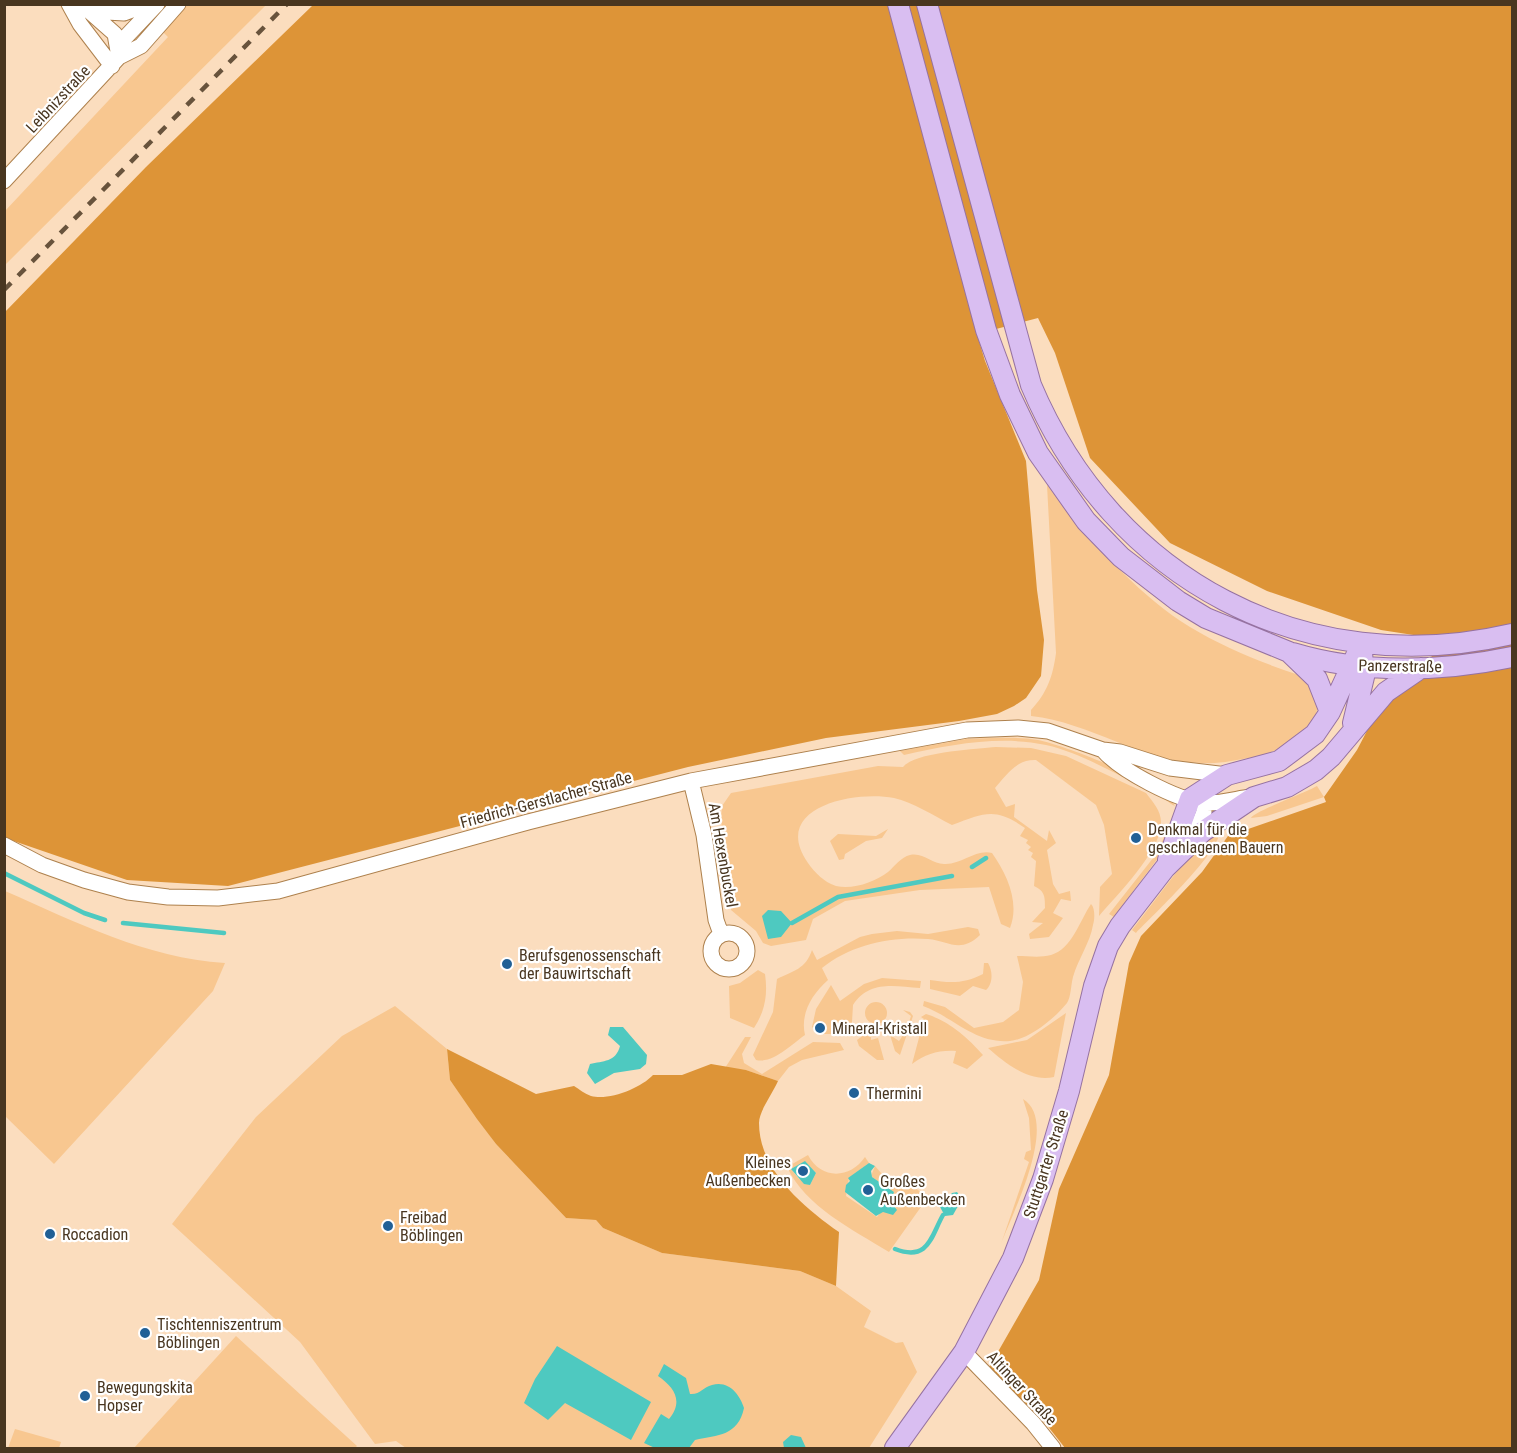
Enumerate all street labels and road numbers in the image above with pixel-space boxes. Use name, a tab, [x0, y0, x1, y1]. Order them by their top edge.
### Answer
street label: Leibnizstraße	[22, 61, 94, 137]
street label: Panzerstraße	[1358, 656, 1442, 676]
street label: Friedrich-Gerstlacher-Straße	[458, 768, 634, 832]
street label: Am Hexenbuckel	[704, 801, 742, 909]
street label: Stuttgarter Straße	[1020, 1107, 1072, 1221]
street label: Altinger Straße	[983, 1347, 1061, 1429]

